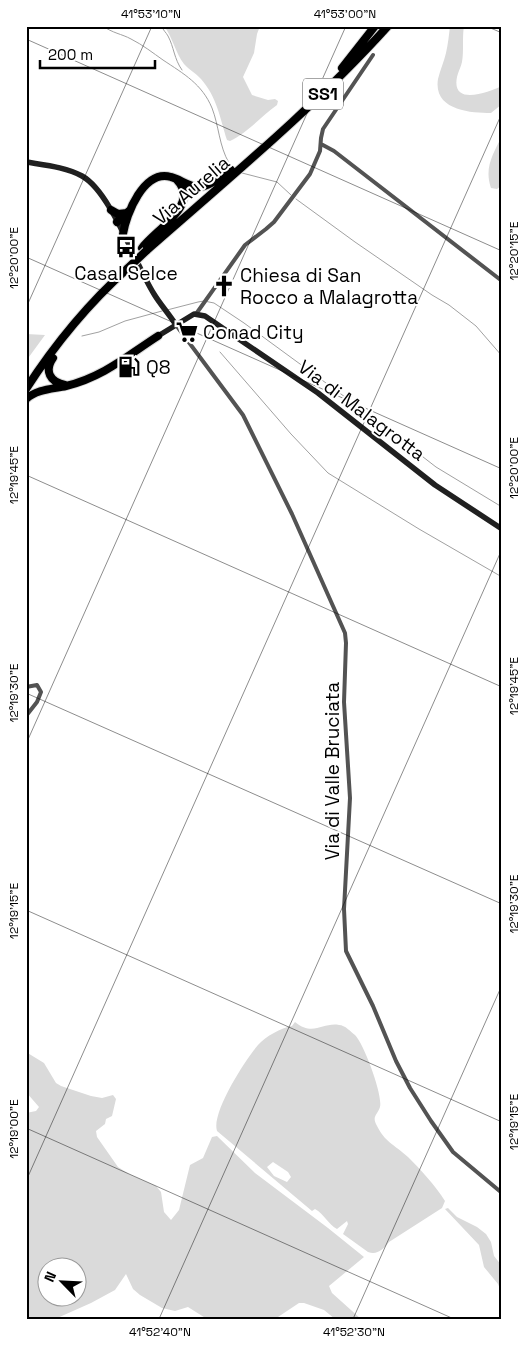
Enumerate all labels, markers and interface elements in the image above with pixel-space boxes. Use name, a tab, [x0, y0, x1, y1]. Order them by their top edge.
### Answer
text: 41°53'10"N	[121, 6, 181, 22]
text: 41°53'00"N	[314, 6, 376, 22]
scale bar	[40, 38, 155, 70]
text: 200 m	[48, 45, 93, 64]
road number: SS1	[303, 78, 343, 110]
street label: Via Aurelia	[148, 150, 235, 231]
text: 12°20'15"E	[506, 221, 522, 280]
text: 12°20'00"E	[6, 227, 22, 289]
bus stop icon: Casal Selce	[113, 234, 139, 260]
place label: Casal Selce	[74, 261, 178, 286]
place label: Chiesa di San Rocco a Malagrotta	[240, 263, 418, 310]
church icon: Chiesa di San Rocco a Malagrotta	[211, 273, 237, 299]
supermarket icon: Conad City	[174, 319, 200, 345]
place label: Conad City	[203, 320, 304, 345]
fuel station icon: Q8	[116, 354, 142, 380]
street label: Via di Malagrotta	[293, 354, 430, 467]
place label: Q8	[146, 355, 171, 380]
text: 12°20'00"E	[506, 437, 522, 499]
text: 12°19'45"E	[6, 446, 22, 504]
text: 12°19'45"E	[506, 657, 522, 715]
text: 12°19'30"E	[6, 663, 22, 723]
street label: Via di Valle Bruciata	[320, 682, 345, 860]
text: 12°19'30"E	[506, 874, 522, 934]
text: 12°19'15"E	[6, 883, 22, 939]
text: 12°19'15"E	[506, 1094, 522, 1150]
text: 12°19'00"E	[6, 1099, 22, 1159]
north arrow	[38, 1258, 88, 1308]
text: N	[40, 1269, 60, 1285]
text: 41°52'40"N	[129, 1324, 191, 1340]
text: 41°52'30"N	[323, 1324, 385, 1340]

